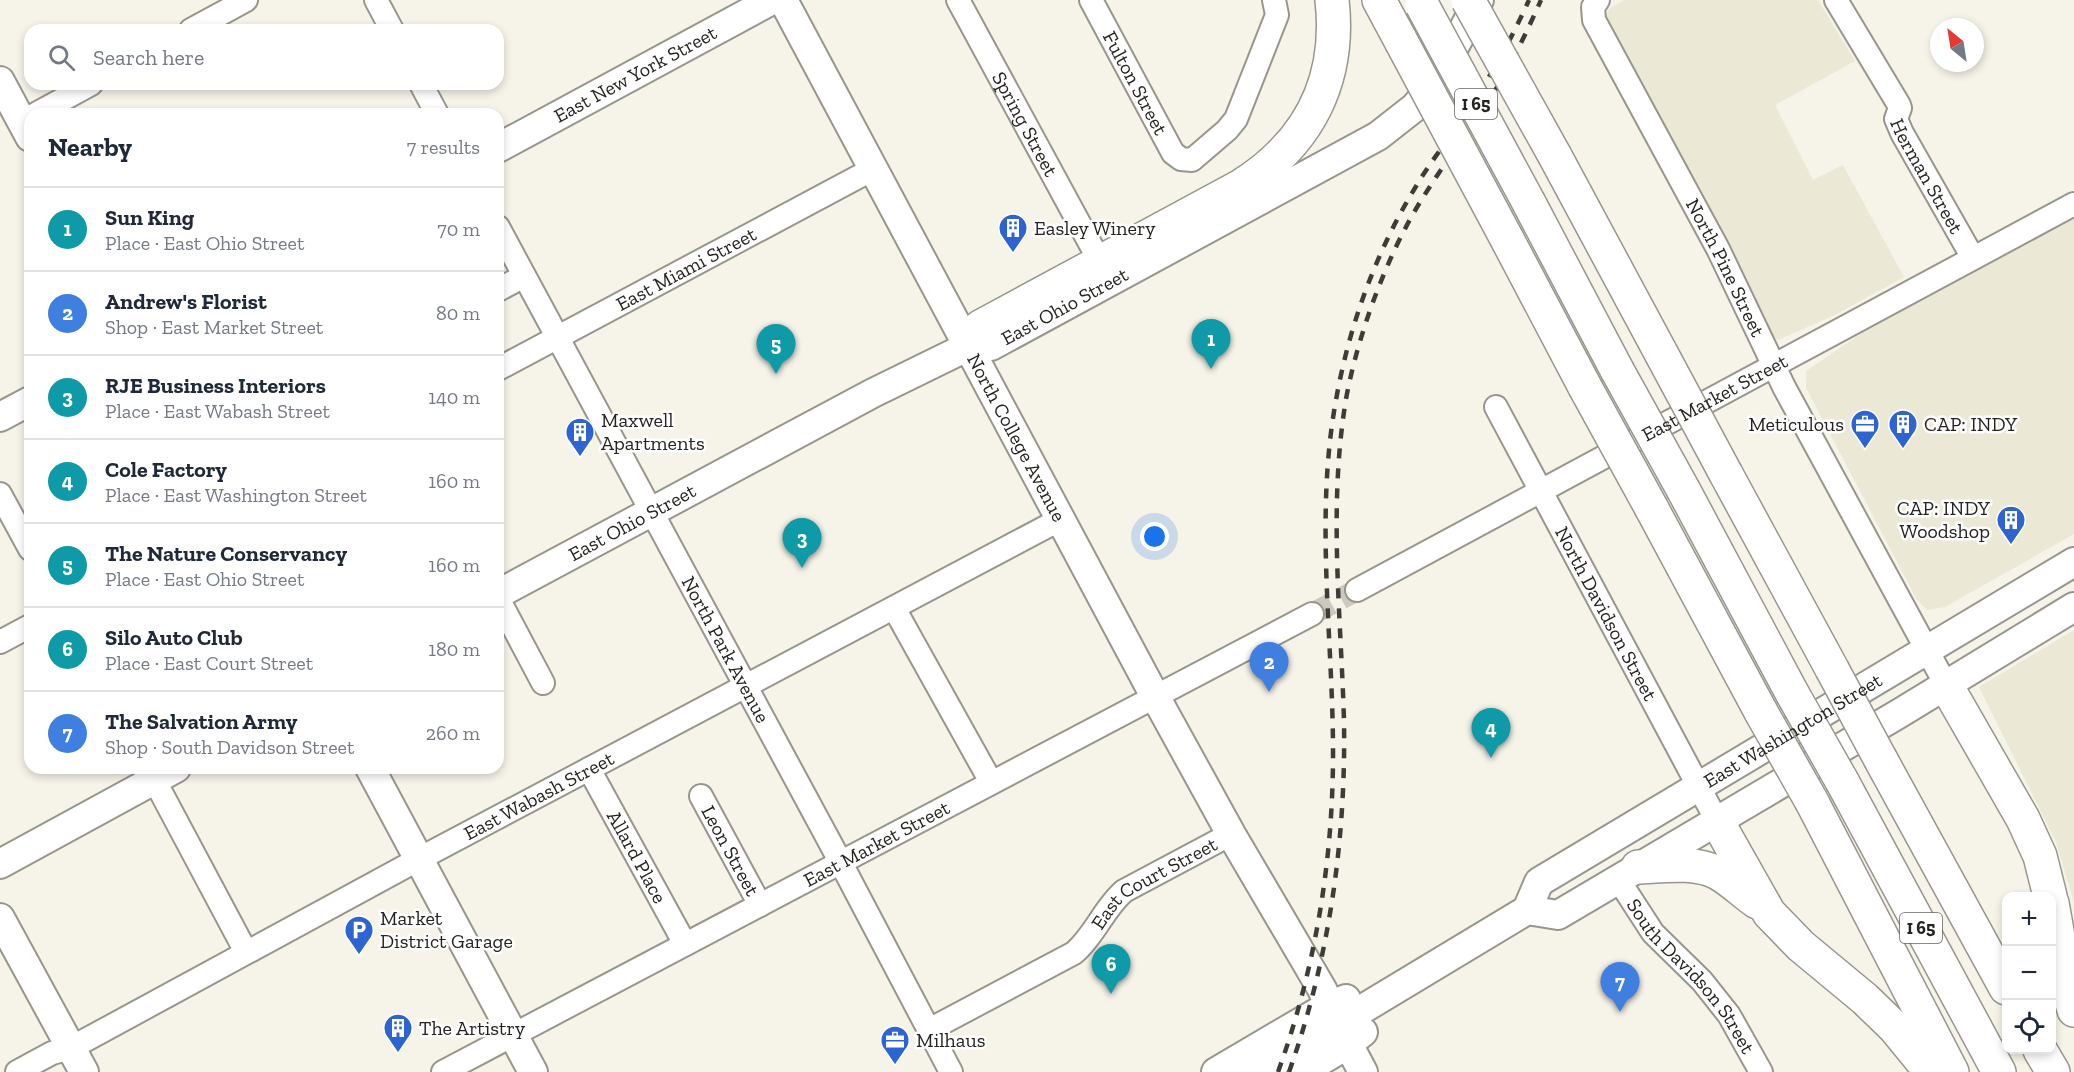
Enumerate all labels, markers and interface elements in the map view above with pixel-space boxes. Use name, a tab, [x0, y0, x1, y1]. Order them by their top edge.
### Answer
north arrow	[1930, 18, 1984, 72]
street label: East New York Street	[550, 20, 721, 128]
search box	[24, 24, 504, 90]
street label: Fulton Street	[1098, 27, 1173, 139]
icon: search	[45, 41, 78, 74]
text: Search here	[93, 44, 204, 71]
street label: Spring Street	[987, 67, 1064, 181]
road number: I 65	[1455, 89, 1497, 119]
street label: Herman Street	[1885, 115, 1969, 238]
text: Nearby	[48, 131, 132, 163]
text: 7 results	[407, 135, 480, 159]
street label: North Pine Street	[1681, 194, 1770, 341]
text: Sun King	[105, 204, 194, 231]
building icon: Easley Winery	[997, 212, 1029, 254]
place label: Easley Winery	[1034, 216, 1156, 240]
text: 1	[63, 217, 72, 241]
text: 70 m	[437, 217, 480, 241]
street label: East Miami Street	[612, 221, 761, 316]
text: Place · East Ohio Street	[105, 231, 304, 255]
street label: East Ohio Street	[997, 262, 1133, 350]
text: Andrew's Florist	[105, 288, 267, 315]
text: 2	[62, 301, 73, 325]
text: 80 m	[436, 301, 480, 325]
text: Shop · East Market Street	[105, 315, 323, 339]
pin: 1	[1192, 320, 1230, 369]
pin: 5	[756, 324, 796, 374]
street label: East Market Street	[1638, 348, 1792, 446]
street label: North College Avenue	[962, 349, 1071, 526]
text: RJE Business Interiors	[105, 372, 326, 399]
text: 3	[62, 385, 73, 409]
text: 140 m	[428, 385, 480, 409]
text: Place · East Wabash Street	[105, 399, 330, 423]
place label: Maxwell Apartments	[601, 408, 705, 455]
office icon: Meticulous	[1849, 408, 1881, 450]
building icon: CAP: INDY	[1887, 408, 1919, 450]
place label: Meticulous	[1748, 412, 1844, 436]
place label: CAP: INDY	[1924, 412, 2018, 436]
building icon: Maxwell Apartments	[564, 416, 596, 458]
text: Cole Factory	[105, 456, 227, 483]
text: 4	[62, 469, 73, 493]
text: 160 m	[428, 469, 480, 493]
street label: East Ohio Street	[564, 478, 700, 566]
text: Place · East Washington Street	[105, 483, 367, 507]
place label: CAP: INDY Woodshop	[1897, 496, 1991, 543]
building icon: CAP: INDY Woodshop	[1995, 504, 2027, 546]
pin: 3	[782, 518, 822, 568]
your location	[1140, 522, 1169, 551]
street label: North Davidson Street	[1550, 522, 1663, 705]
text: The Nature Conservancy	[105, 540, 347, 567]
text: 5	[62, 553, 73, 577]
text: 160 m	[428, 553, 480, 577]
text: Place · East Ohio Street	[105, 567, 304, 591]
street label: North Park Avenue	[677, 572, 775, 727]
text: Silo Auto Club	[105, 624, 243, 651]
text: 6	[62, 637, 73, 661]
text: 180 m	[428, 637, 480, 661]
pin: 2	[1250, 642, 1288, 692]
text: Place · East Court Street	[105, 651, 313, 675]
street label: East Washington Street	[1699, 667, 1887, 793]
text: The Salvation Army	[105, 708, 298, 735]
pin: 4	[1472, 708, 1510, 758]
text: 7	[63, 721, 72, 745]
text: 260 m	[426, 721, 480, 745]
text: Shop · South Davidson Street	[105, 735, 354, 759]
street label: East Wabash Street	[460, 746, 618, 845]
street label: East Market Street	[799, 795, 954, 892]
street label: Leon Street	[696, 801, 765, 900]
street label: Allard Place	[602, 806, 672, 907]
street label: East Court Street	[1086, 831, 1222, 934]
map controls	[2002, 892, 2056, 1054]
button: +	[2002, 892, 2056, 946]
street label: South Davidson Street	[1622, 894, 1760, 1058]
place label: Market District Garage	[380, 906, 513, 953]
road number: I 65	[1900, 913, 1942, 943]
parking icon: Market District Garage	[343, 914, 375, 956]
pin: 6	[1092, 944, 1130, 994]
button: −	[2002, 946, 2056, 1000]
pin: 7	[1600, 962, 1640, 1012]
button: locate	[2002, 1000, 2056, 1054]
building icon: The Artistry	[382, 1012, 414, 1054]
place label: The Artistry	[419, 1016, 526, 1040]
office icon: Milhaus	[879, 1024, 911, 1066]
place label: Milhaus	[916, 1028, 985, 1052]

